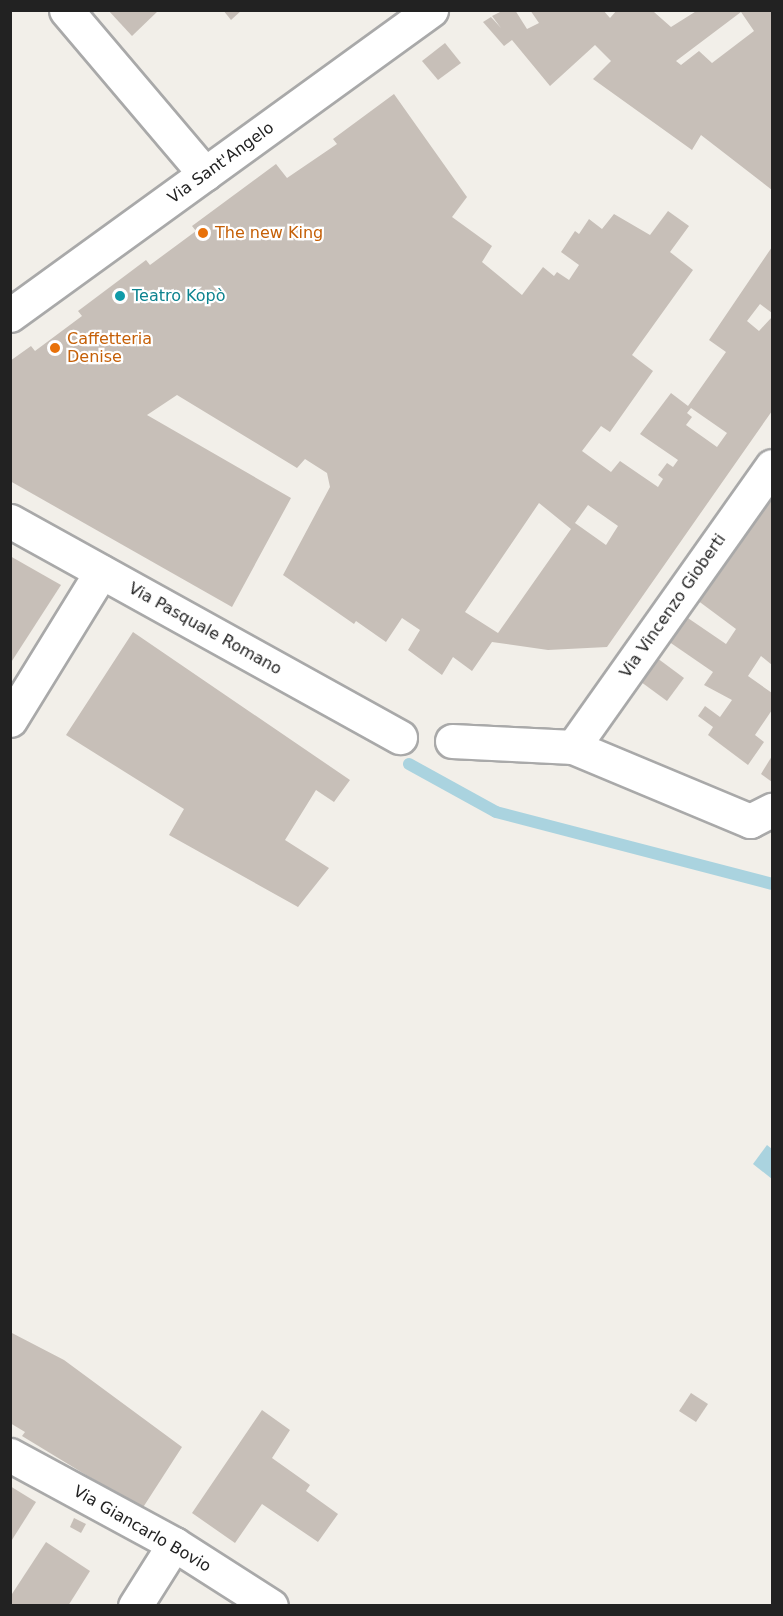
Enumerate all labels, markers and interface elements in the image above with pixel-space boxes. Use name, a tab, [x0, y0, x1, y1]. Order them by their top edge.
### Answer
street label: Via Sant'Angelo	[164, 118, 278, 208]
place label: The new King	[215, 223, 323, 243]
marker: The new King	[196, 226, 210, 240]
place label: Teatro Kopò	[132, 286, 226, 306]
marker: Teatro Kopò	[113, 289, 127, 303]
place label: Caffetteria Denise	[67, 329, 152, 367]
marker: Caffetteria Denise	[48, 341, 62, 355]
street label: Via Vincenzo Gioberti	[616, 530, 730, 682]
street label: Via Pasquale Romano	[125, 579, 285, 679]
street label: Via Giancarlo Bovio	[70, 1482, 214, 1576]

